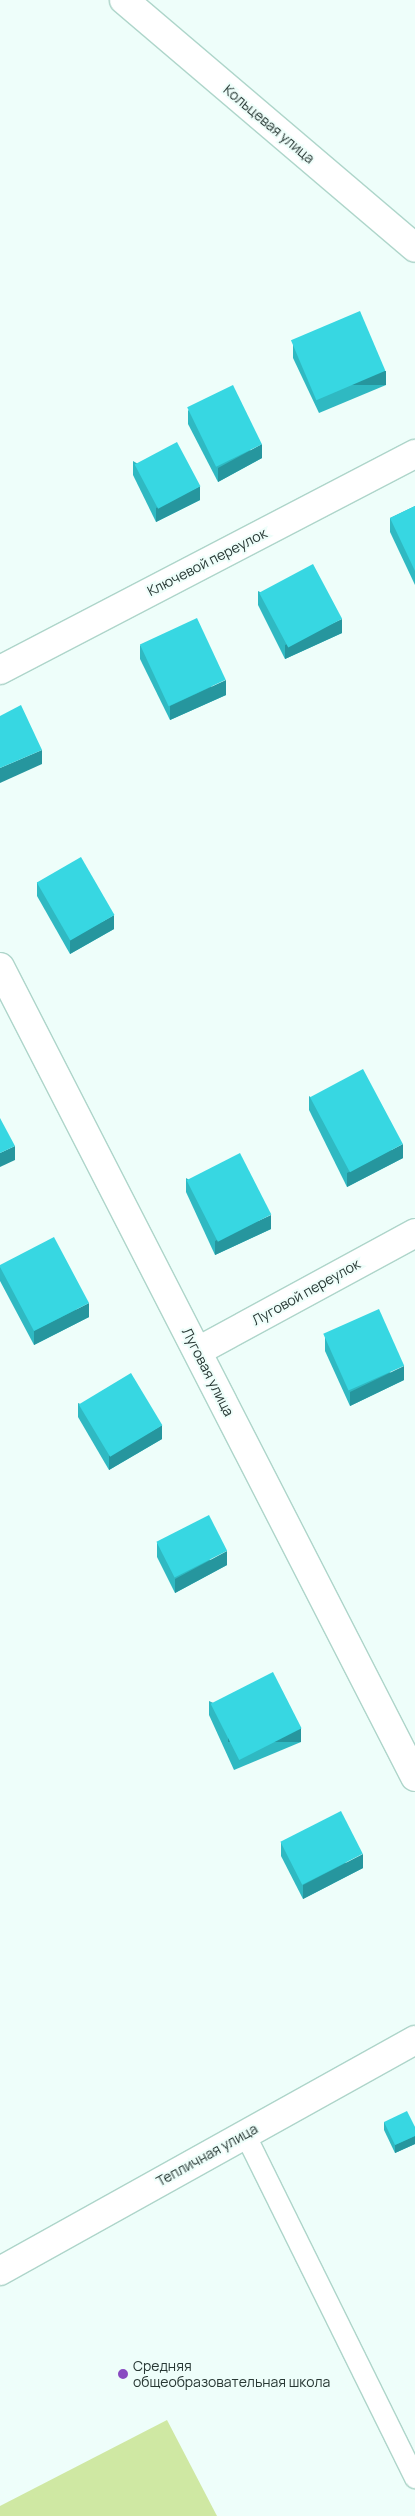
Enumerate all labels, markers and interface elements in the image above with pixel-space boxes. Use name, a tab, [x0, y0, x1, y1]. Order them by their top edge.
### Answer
street label: Кольцевая улица	[220, 81, 318, 167]
street label: Ключевой переулок	[144, 525, 270, 599]
street label: Луговой переулок	[249, 1255, 363, 1329]
street label: Луговая улица	[178, 1325, 238, 1419]
street label: Тепличная улица	[153, 2120, 261, 2190]
place label: Средняя общеобразовательная школа	[133, 2358, 330, 2390]
marker: Средняя общеобразовательная школа	[117, 2368, 129, 2380]

